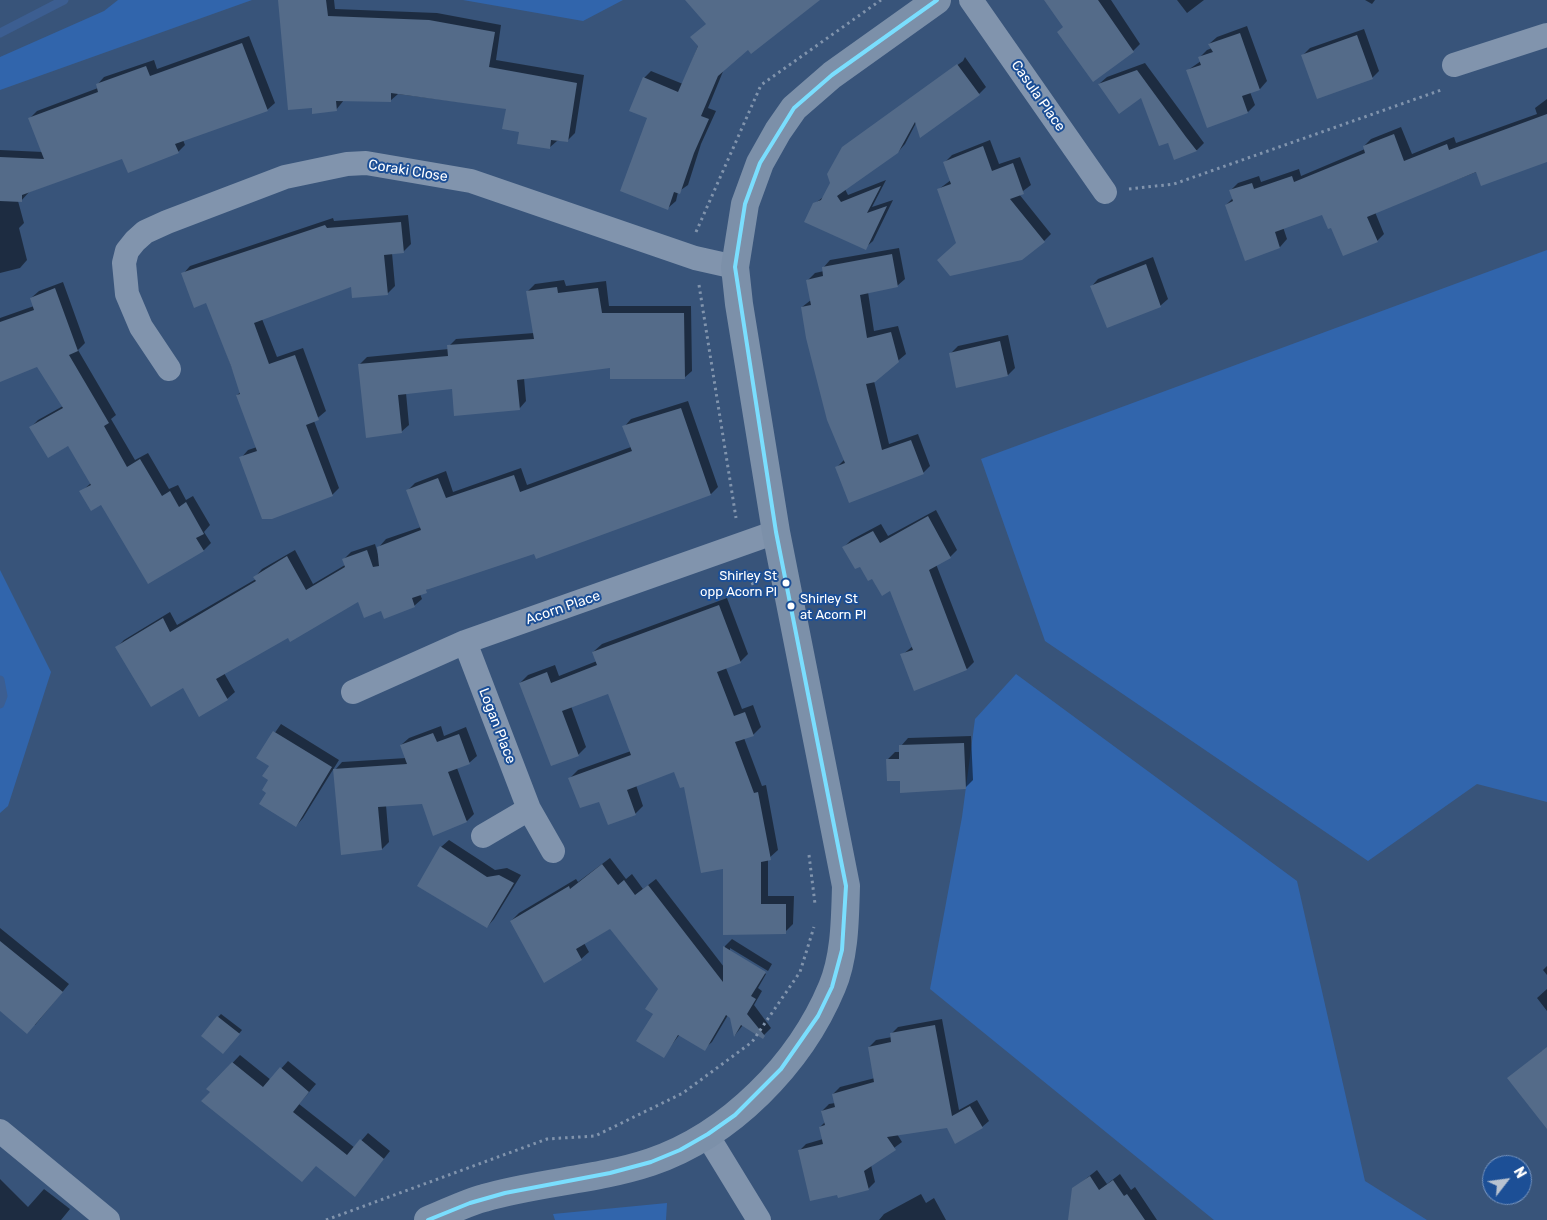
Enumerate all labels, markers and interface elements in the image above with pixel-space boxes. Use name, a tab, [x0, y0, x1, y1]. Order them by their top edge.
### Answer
street label: Casula Place	[1007, 57, 1069, 135]
street label: Coraki Close	[367, 156, 449, 186]
place label: Shirley St opp Acorn Pl	[700, 568, 777, 599]
marker: Shirley St opp Acorn Pl	[781, 578, 791, 588]
street label: Acorn Place	[523, 587, 603, 629]
place label: Shirley St at Acorn Pl	[800, 591, 866, 622]
marker: Shirley St at Acorn Pl	[786, 601, 796, 611]
street label: Logan Place	[475, 686, 519, 766]
north arrow	[1482, 1155, 1532, 1205]
text: N	[1510, 1164, 1529, 1181]

